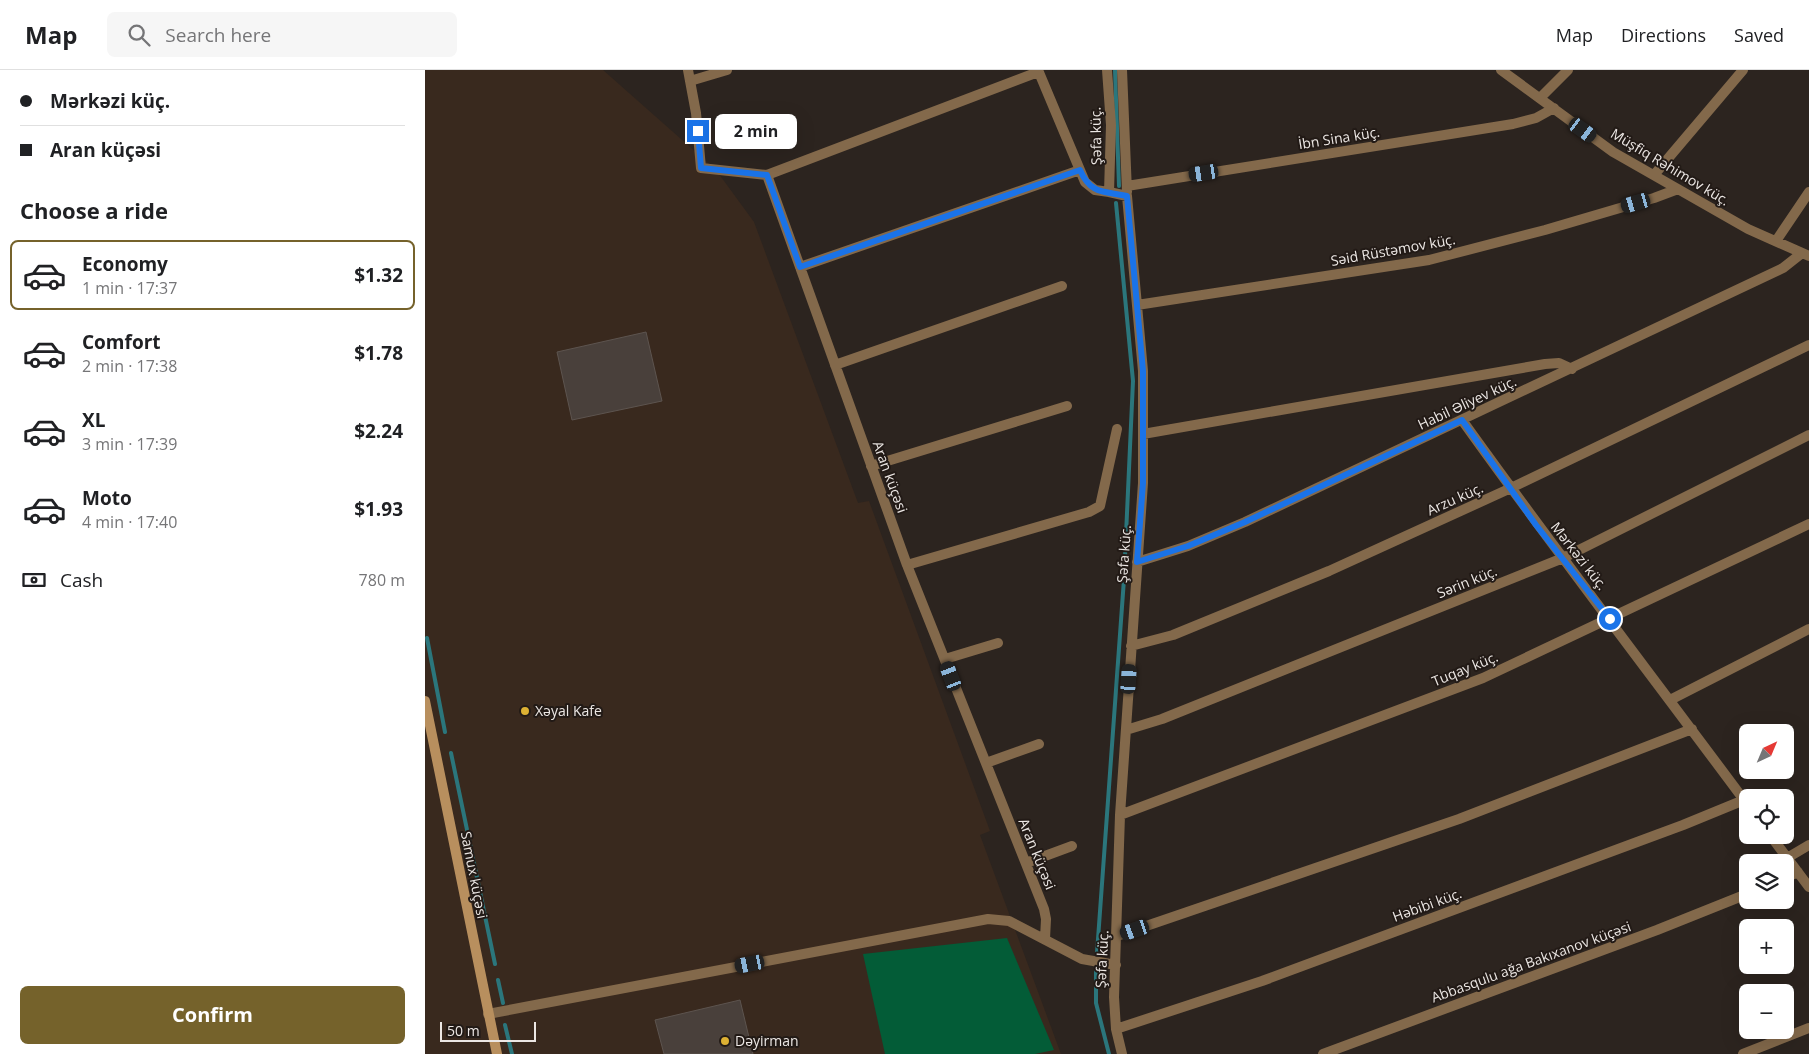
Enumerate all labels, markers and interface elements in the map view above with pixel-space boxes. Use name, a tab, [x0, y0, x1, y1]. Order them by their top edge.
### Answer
search box	[107, 12, 457, 57]
text: Map	[25, 18, 77, 51]
icon: search	[125, 21, 153, 49]
text: Search here	[165, 22, 271, 48]
text: Map	[1556, 23, 1593, 47]
text: Directions	[1621, 23, 1706, 47]
text: Saved	[1734, 23, 1784, 47]
text: Mərkəzi küç.	[50, 88, 170, 114]
street label: Şəfa küç.	[1085, 107, 1106, 165]
callout: 2 min	[715, 114, 798, 148]
car	[1566, 115, 1599, 145]
route end	[687, 120, 709, 142]
text: 2 min	[734, 120, 778, 142]
street label: İbn Sina küç.	[1297, 122, 1381, 153]
street label: Müşfiq Rəhimov küç.	[1607, 124, 1733, 210]
text: Aran küçəsi	[50, 137, 161, 163]
car	[1188, 163, 1219, 183]
car	[1619, 192, 1652, 214]
text: Choose a ride	[20, 195, 168, 225]
street label: Səid Rüstəmov küç.	[1329, 229, 1457, 270]
text: Economy	[82, 251, 168, 277]
icon: car	[22, 253, 67, 298]
text: $1.32	[354, 262, 403, 288]
text: 1 min · 17:37	[82, 277, 177, 299]
text: Comfort	[82, 329, 161, 355]
icon: car	[22, 331, 67, 376]
text: $1.78	[354, 340, 403, 366]
text: 2 min · 17:38	[82, 355, 177, 377]
street label: Habil Əliyev küç.	[1414, 371, 1519, 434]
text: XL	[82, 407, 105, 433]
icon: car	[22, 409, 67, 454]
text: $2.24	[354, 418, 403, 444]
text: 3 min · 17:39	[82, 433, 177, 455]
street label: Aran küçəsi	[869, 438, 912, 515]
street label: Arzu küç.	[1424, 478, 1486, 519]
text: Moto	[82, 485, 132, 511]
icon: car	[22, 487, 67, 532]
text: $1.93	[354, 496, 403, 522]
text: 4 min · 17:40	[82, 511, 177, 533]
street label: Mərkəzi küç.	[1547, 518, 1612, 594]
street label: Şəfa küç.	[1112, 524, 1135, 584]
street label: Sərin küç.	[1434, 561, 1500, 602]
icon: cash	[20, 566, 48, 594]
text: Cash	[60, 567, 103, 593]
text: 780 m	[359, 569, 405, 591]
route start	[1599, 608, 1621, 630]
street label: Tuqay küç.	[1429, 647, 1501, 690]
car	[938, 659, 963, 693]
car	[1120, 664, 1137, 694]
place label: Xəyal Kafe	[535, 701, 602, 720]
marker: Xəyal Kafe	[519, 705, 531, 717]
north arrow	[1739, 724, 1794, 779]
map controls	[1739, 724, 1794, 1039]
button: locate	[1739, 789, 1794, 844]
street label: Aran küçəsi	[1015, 815, 1060, 892]
street label: Samux küçəsi	[457, 830, 492, 920]
button: layers	[1739, 854, 1794, 909]
street label: Həbibi küç.	[1390, 883, 1464, 926]
street label: Abbasqulu ağa Bakıxanov küçəsi	[1428, 916, 1633, 1007]
car	[1118, 918, 1151, 942]
button: +	[1739, 919, 1794, 974]
street label: Şəfa küç.	[1090, 930, 1113, 988]
car	[733, 954, 766, 974]
button: −	[1739, 984, 1794, 1039]
button: Confirm	[20, 986, 405, 1044]
scale bar	[440, 1019, 536, 1042]
text: 50 m	[447, 1021, 480, 1040]
place label: Dəyirman	[735, 1031, 799, 1050]
marker: Dəyirman	[719, 1035, 731, 1047]

